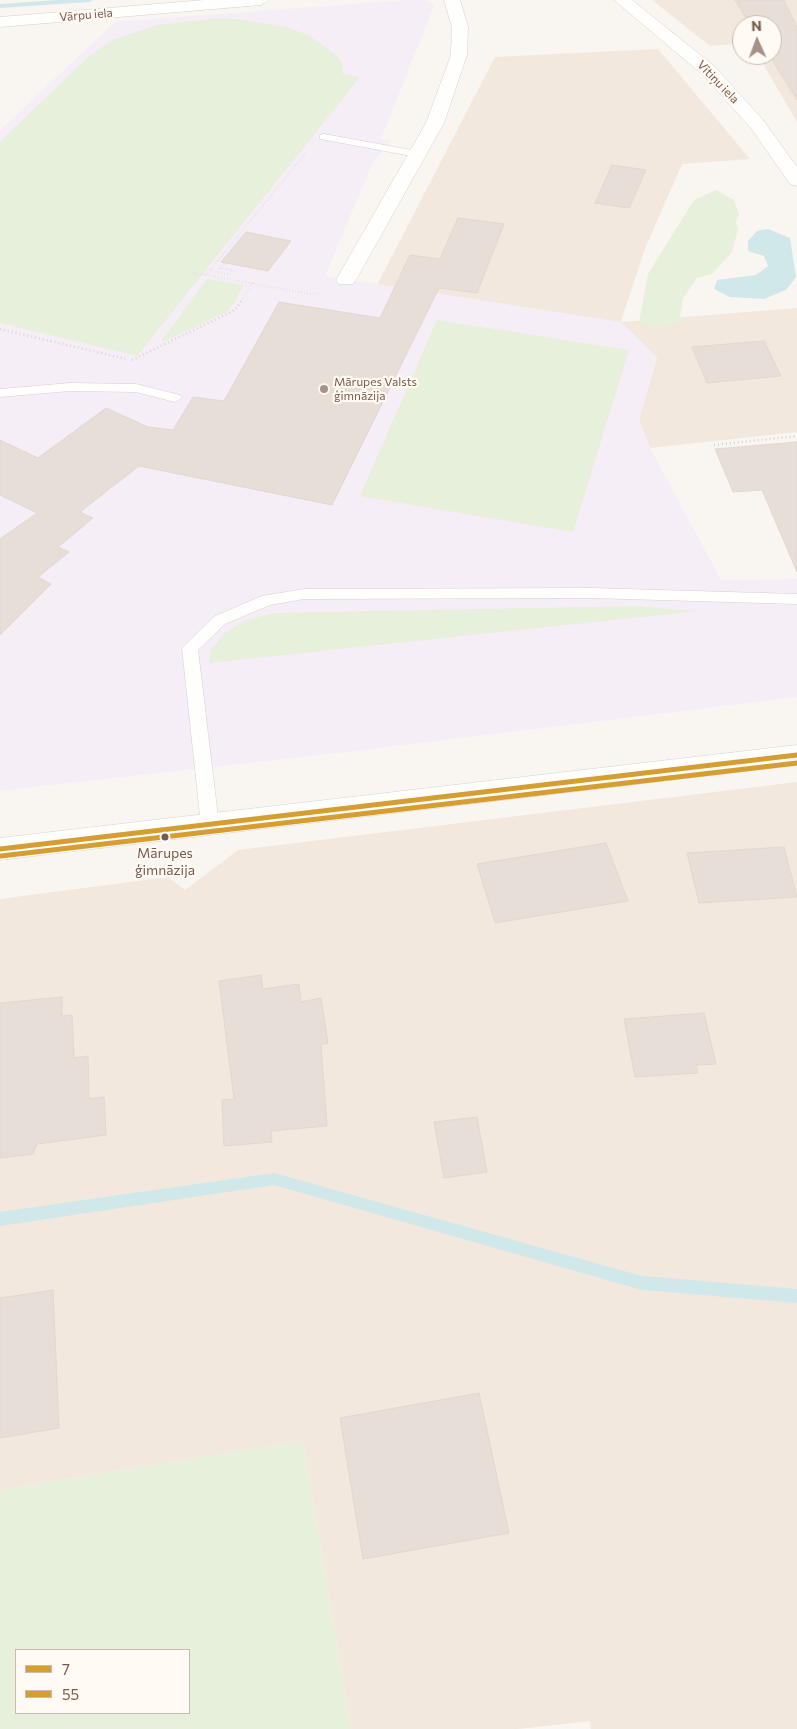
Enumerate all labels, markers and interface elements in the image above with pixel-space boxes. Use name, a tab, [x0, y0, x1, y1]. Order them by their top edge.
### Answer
street label: Vārpu iela	[59, 5, 113, 25]
north arrow	[732, 15, 782, 65]
text: N	[751, 17, 762, 34]
street label: Vītiņu iela	[694, 58, 742, 106]
place label: Mārupes Valsts ģimnāzija	[334, 375, 417, 403]
marker: Mārupes Valsts ģimnāzija	[318, 383, 330, 395]
marker: Mārupes ģimnāzija	[160, 832, 170, 842]
place label: Mārupes ģimnāzija	[135, 845, 195, 878]
legend	[15, 1649, 190, 1714]
text: 7	[62, 1660, 70, 1678]
text: 55	[62, 1685, 79, 1703]

